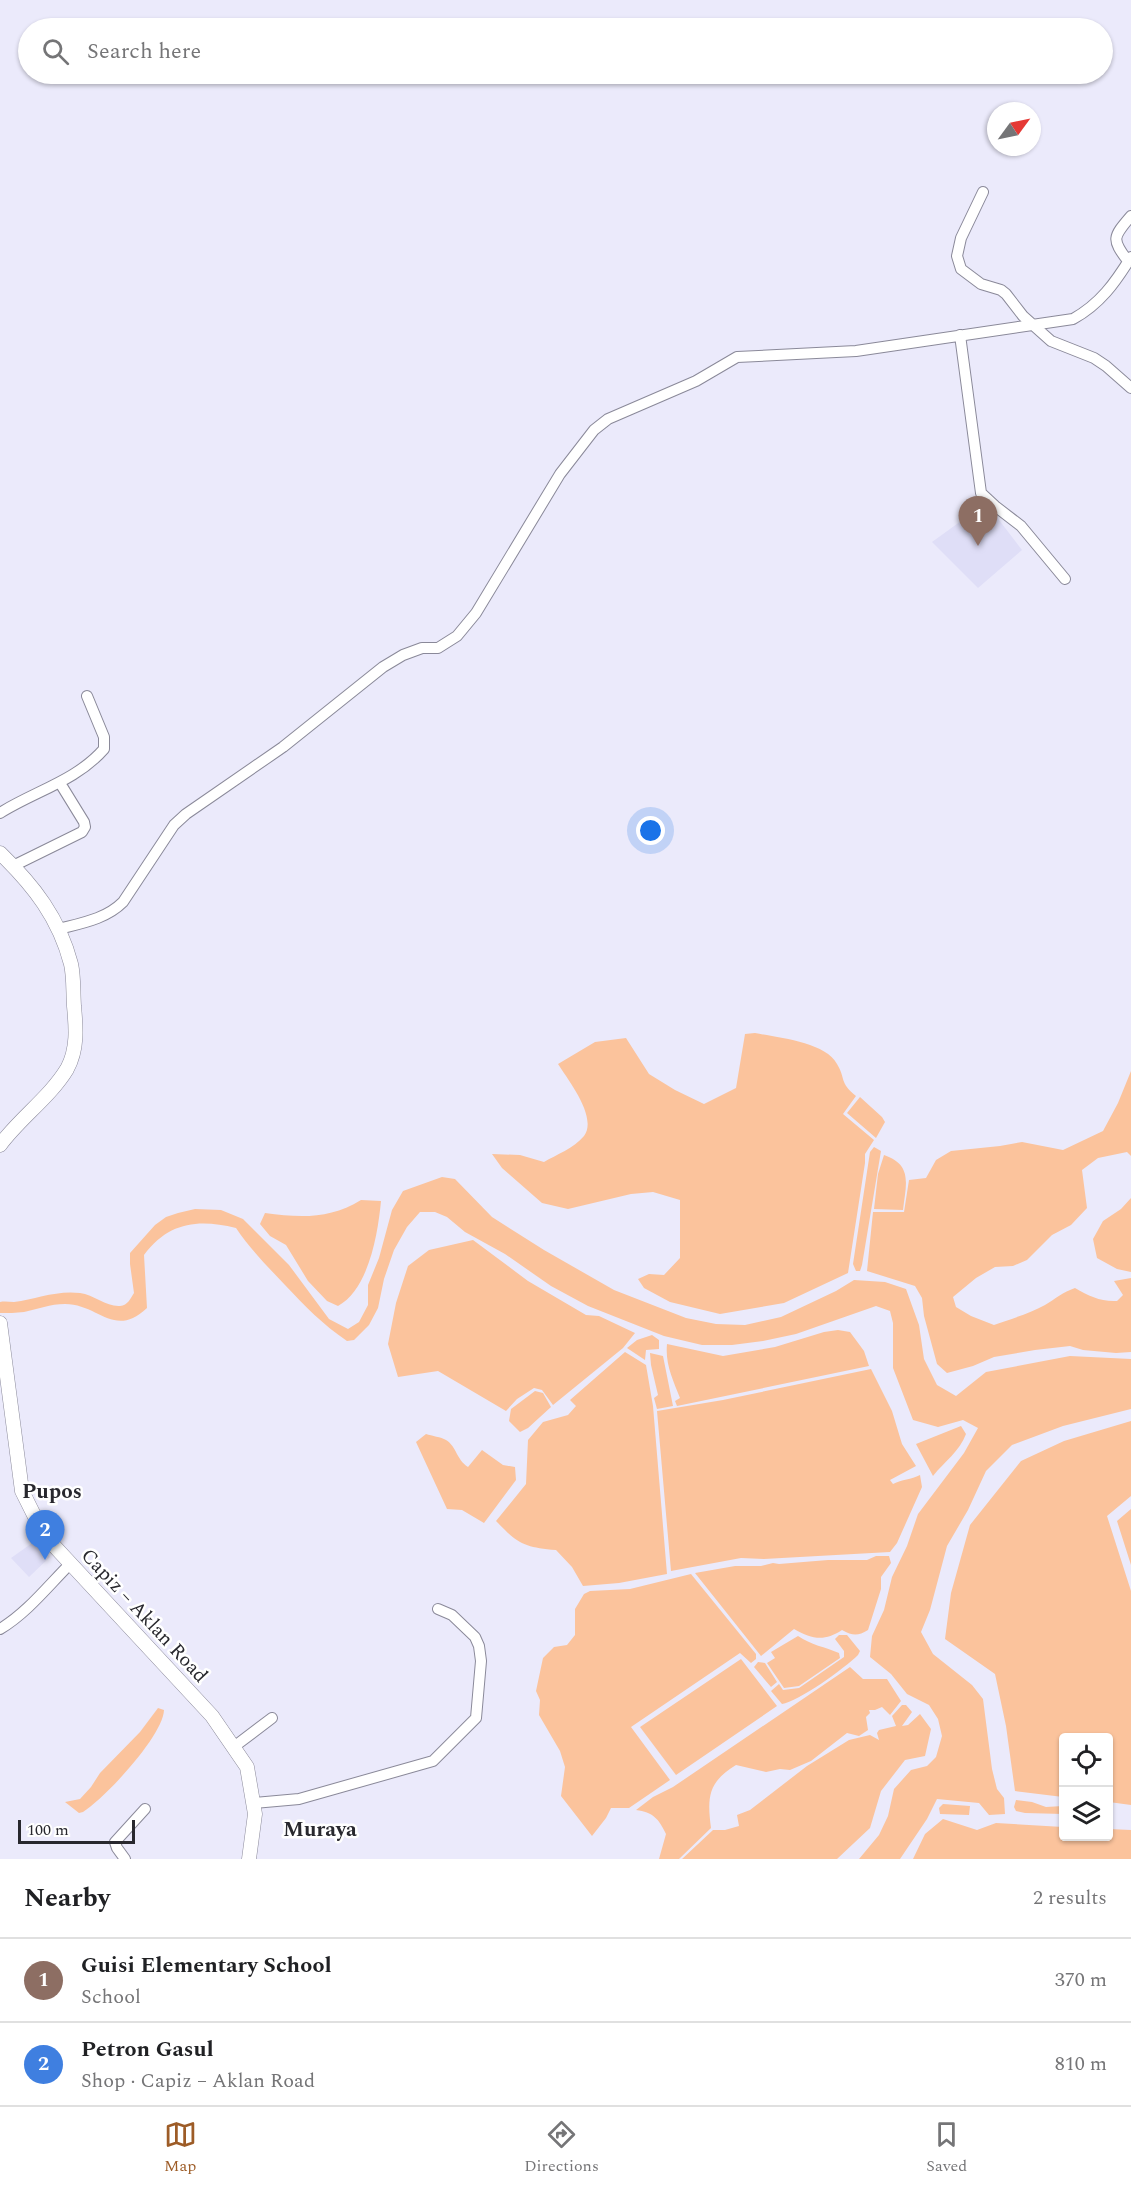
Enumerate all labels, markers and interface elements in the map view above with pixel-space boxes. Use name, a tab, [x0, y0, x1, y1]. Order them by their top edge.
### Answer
search box	[18, 18, 1113, 84]
icon: search	[39, 35, 72, 68]
text: Search here	[87, 35, 201, 68]
north arrow	[987, 102, 1041, 156]
pin: 1	[958, 496, 998, 546]
your location	[636, 816, 665, 845]
district label: Pupos	[22, 1476, 82, 1508]
pin: 2	[26, 1510, 64, 1560]
street label: Capiz – Aklan Road	[74, 1542, 215, 1690]
map controls	[1059, 1733, 1113, 1841]
button: locate	[1059, 1733, 1113, 1787]
button: layers	[1059, 1787, 1113, 1841]
district label: Muraya	[283, 1814, 357, 1846]
scale bar	[18, 1817, 135, 1844]
text: 100 m	[27, 1818, 69, 1842]
text: Nearby	[24, 1878, 110, 1918]
text: 2 results	[1033, 1883, 1107, 1913]
text: Guisi Elementary School	[81, 1949, 332, 1982]
text: 1	[38, 1965, 49, 1995]
text: 370 m	[1055, 1965, 1107, 1995]
text: School	[81, 1982, 141, 2012]
text: Petron Gasul	[81, 2033, 214, 2066]
text: 2	[38, 2049, 49, 2079]
text: 810 m	[1055, 2049, 1107, 2079]
text: Shop · Capiz – Aklan Road	[81, 2066, 315, 2096]
tab: Map	[164, 2118, 197, 2178]
tab: Directions	[524, 2118, 599, 2178]
tab: Saved	[926, 2118, 967, 2178]

